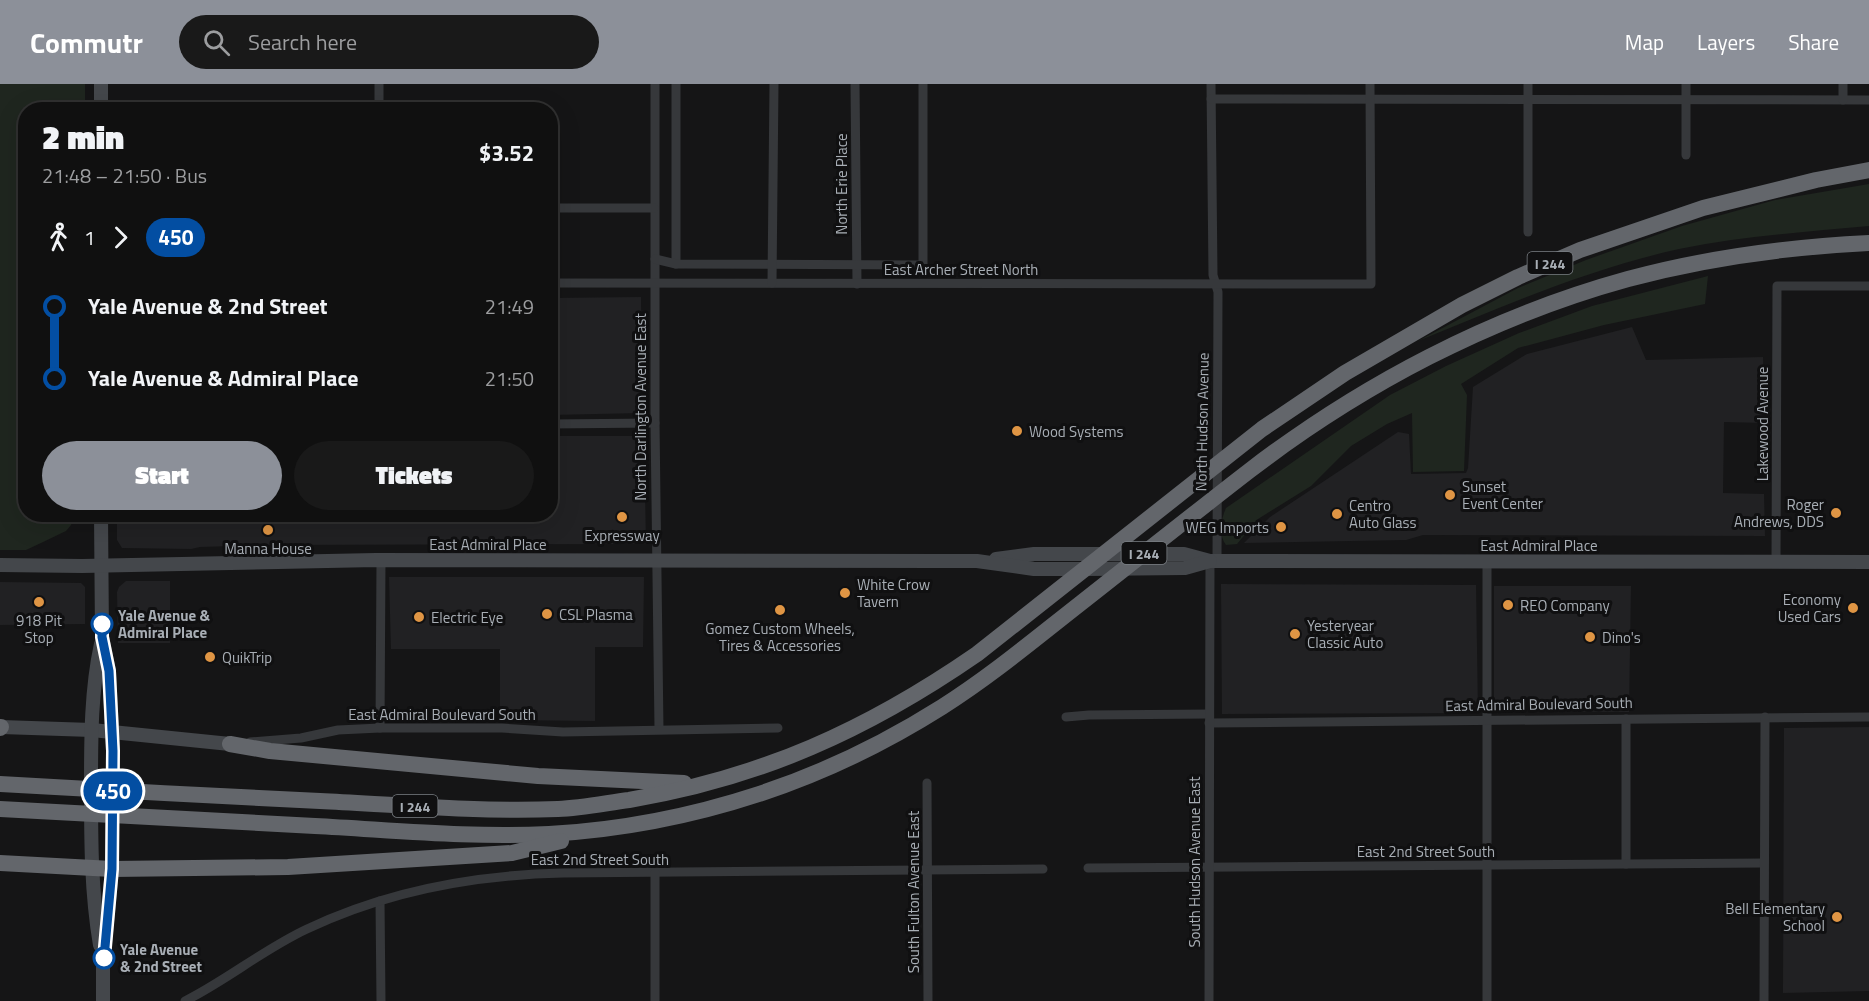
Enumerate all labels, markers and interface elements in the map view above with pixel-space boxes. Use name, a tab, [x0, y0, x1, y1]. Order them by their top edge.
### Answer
search box	[179, 15, 599, 69]
text: Commutr	[30, 21, 143, 64]
text: Search here	[248, 25, 357, 59]
icon: search	[200, 26, 233, 59]
text: Map	[1625, 26, 1664, 58]
text: Layers	[1697, 26, 1755, 58]
text: Share	[1788, 26, 1839, 58]
text: 2 min	[42, 112, 124, 162]
street label: North Erie Place	[830, 133, 853, 235]
text: $3.52	[479, 136, 534, 170]
text: 21:48 – 21:50 · Bus	[42, 160, 207, 191]
icon: walk	[42, 221, 75, 254]
icon: forward	[104, 221, 137, 254]
text: 450	[158, 221, 193, 253]
text: 1	[84, 222, 95, 253]
road number: I 244	[1528, 252, 1572, 274]
street label: East Archer Street North	[884, 258, 1038, 281]
text: Yale Avenue & 2nd Street	[88, 289, 328, 323]
text: 21:49	[485, 291, 534, 322]
street label: North Darlington Avenue East	[629, 313, 652, 501]
street label: North Hudson Avenue	[1189, 352, 1215, 492]
text: Yale Avenue & Admiral Place	[88, 361, 358, 395]
text: 21:50	[485, 363, 534, 394]
street label: Lakewood Avenue	[1751, 367, 1774, 481]
place label: Wood Systems	[1029, 420, 1124, 443]
marker: Wood Systems	[1010, 424, 1024, 438]
button: Start	[42, 441, 282, 510]
button: Tickets	[294, 441, 534, 510]
place label: Sunset Event Center	[1462, 475, 1543, 515]
marker: Sunset Event Center	[1443, 488, 1457, 502]
place label: Roger Andrews, DDS	[1734, 493, 1824, 533]
place label: Centro Auto Glass	[1349, 494, 1417, 534]
marker: Roger Andrews, DDS	[1829, 506, 1843, 520]
marker: Centro Auto Glass	[1330, 507, 1344, 521]
marker: Expressway	[615, 510, 629, 524]
place label: WEG Imports	[1186, 516, 1269, 539]
marker: WEG Imports	[1274, 520, 1288, 534]
marker: Manna House	[261, 523, 275, 537]
place label: Expressway	[584, 524, 660, 547]
street label: East Admiral Place	[429, 533, 547, 556]
street label: East Admiral Place	[1480, 534, 1598, 557]
place label: Manna House	[224, 537, 312, 560]
road number: I 244	[1122, 542, 1166, 564]
place label: White Crow Tavern	[857, 573, 930, 613]
marker: White Crow Tavern	[838, 586, 852, 600]
place label: Economy Used Cars	[1778, 588, 1841, 628]
place label: REO Company	[1520, 594, 1610, 617]
marker: 918 Pit Stop	[32, 595, 46, 609]
marker: REO Company	[1501, 598, 1515, 612]
marker: Economy Used Cars	[1846, 601, 1860, 615]
place label: CSL Plasma	[559, 603, 633, 626]
marker: Gomez Custom Wheels, Tires & Accessories	[773, 603, 787, 617]
place label: Yale Avenue & Admiral Place	[118, 604, 210, 644]
place label: Electric Eye	[431, 606, 503, 629]
marker: CSL Plasma	[540, 607, 554, 621]
place label: 918 Pit Stop	[16, 609, 63, 649]
marker: Electric Eye	[412, 610, 426, 624]
marker: Yale Avenue & Admiral Place	[91, 613, 113, 635]
place label: Yesteryear Classic Auto	[1307, 614, 1383, 654]
place label: Gomez Custom Wheels, Tires & Accessories	[705, 617, 855, 657]
place label: Dino's	[1602, 626, 1641, 649]
marker: Yesteryear Classic Auto	[1288, 627, 1302, 641]
marker: Dino's	[1583, 630, 1597, 644]
place label: QuikTrip	[222, 646, 272, 669]
marker: QuikTrip	[203, 650, 217, 664]
street label: East Admiral Boulevard South	[1445, 691, 1633, 717]
street label: East Admiral Boulevard South	[348, 703, 536, 726]
line badge: 450	[78, 772, 148, 810]
text: 450	[95, 775, 131, 807]
street label: South Hudson Avenue East	[1183, 776, 1206, 948]
road number: I 244	[392, 795, 438, 817]
street label: South Fulton Avenue East	[902, 810, 925, 973]
street label: East 2nd Street South	[1357, 840, 1495, 863]
street label: East 2nd Street South	[531, 848, 669, 871]
place label: Bell Elementary School	[1725, 897, 1825, 937]
marker: Bell Elementary School	[1830, 910, 1844, 924]
place label: Yale Avenue & 2nd Street	[120, 938, 202, 978]
marker: Yale Avenue & 2nd Street	[93, 947, 115, 969]

